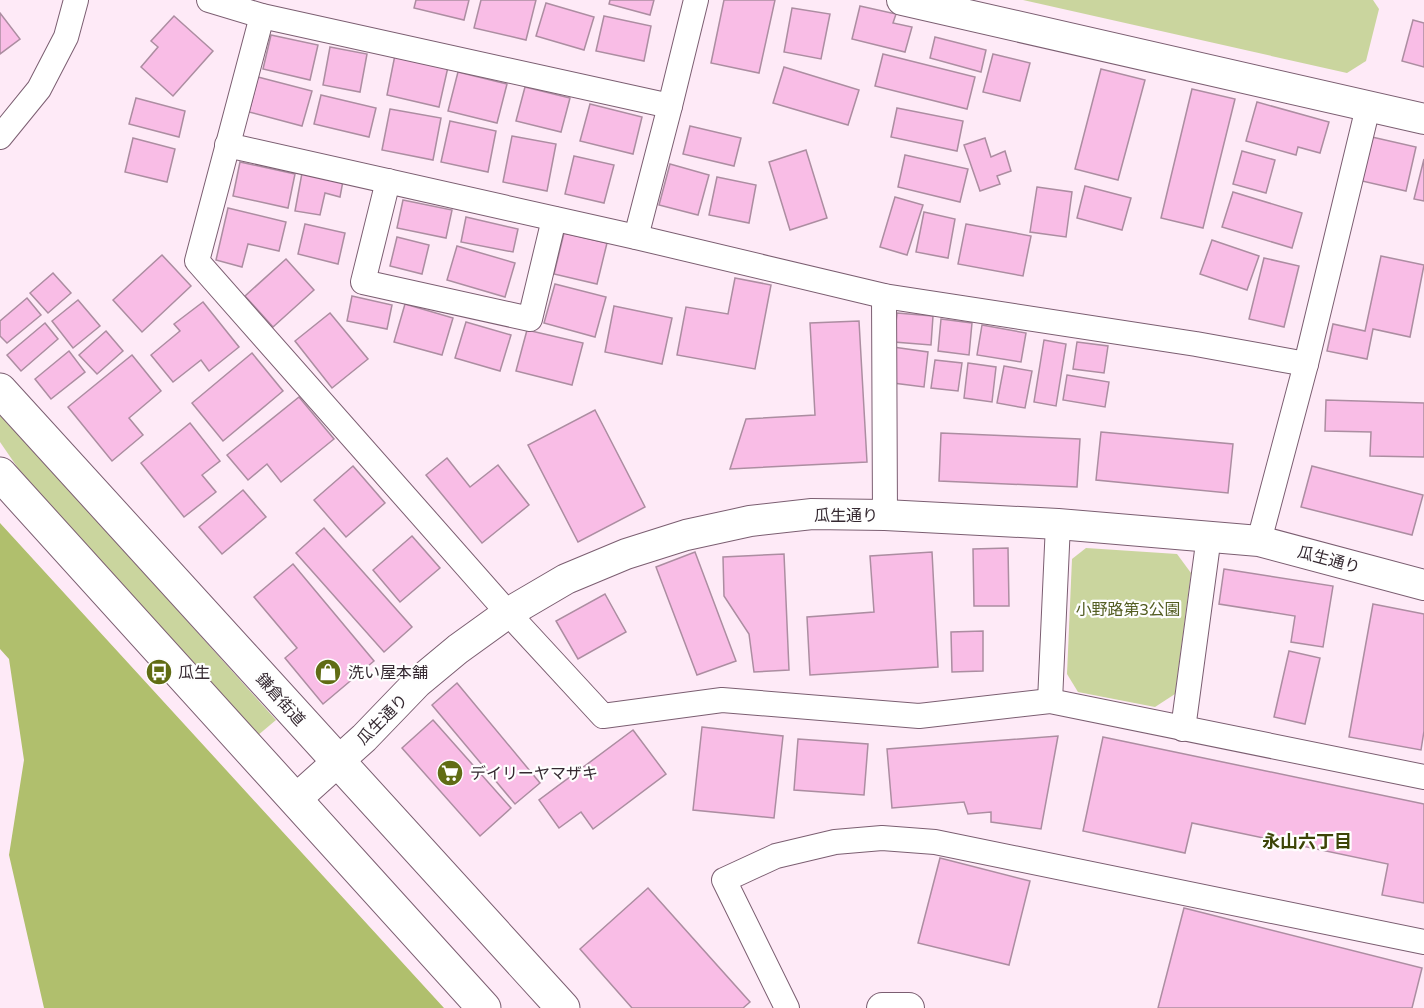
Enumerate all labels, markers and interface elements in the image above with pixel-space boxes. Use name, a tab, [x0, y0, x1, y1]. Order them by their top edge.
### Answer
street label: 瓜生通り	[814, 505, 878, 524]
street label: 瓜生通り	[1296, 541, 1363, 576]
park label: 小野路第3公園	[1075, 599, 1181, 618]
bus stop icon: 瓜生	[144, 657, 174, 687]
shop icon: 洗い屋本舗	[313, 657, 343, 687]
place label: 瓜生	[178, 662, 210, 681]
place label: 洗い屋本舗	[348, 662, 428, 681]
street label: 鎌倉街道	[253, 669, 310, 729]
street label: 瓜生通り	[352, 689, 411, 748]
supermarket icon: デイリーヤマザキ	[435, 758, 465, 788]
place label: デイリーヤマザキ	[470, 763, 598, 782]
district label: 永山六丁目	[1262, 830, 1352, 852]

